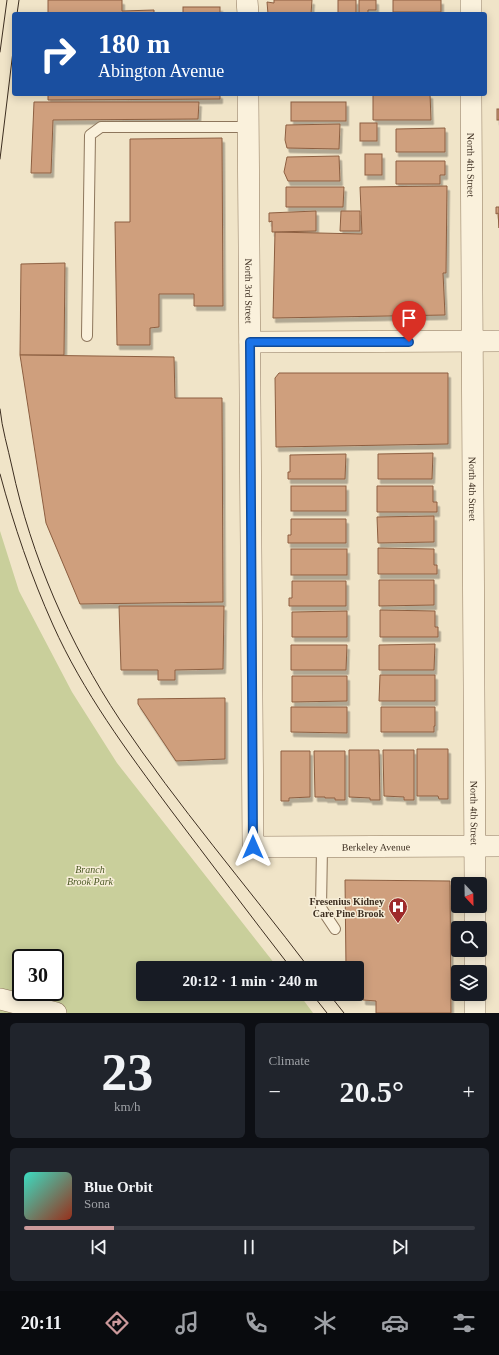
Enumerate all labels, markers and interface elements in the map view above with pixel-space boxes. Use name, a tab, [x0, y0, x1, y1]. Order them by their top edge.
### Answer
icon: right	[32, 28, 84, 80]
text: 180 m	[98, 28, 170, 59]
text: Abington Avenue	[98, 61, 224, 81]
street label: North 4th Street	[466, 133, 477, 198]
street label: North 3rd Street	[244, 258, 255, 324]
pin	[392, 301, 426, 342]
icon: arrive	[398, 307, 420, 329]
street label: North 4th Street	[467, 457, 479, 521]
street label: North 4th Street	[469, 781, 480, 845]
position arrow	[232, 826, 274, 868]
street label: Berkeley Avenue	[342, 841, 411, 852]
park label: Branch Brook Park	[67, 864, 114, 887]
north arrow	[451, 877, 487, 913]
map controls	[451, 877, 487, 1001]
place label: Fresenius Kidney Care Pine Brook	[309, 896, 384, 919]
hospital icon: Fresenius Kidney Care Pine Brook	[387, 896, 409, 924]
button: search	[451, 921, 487, 957]
speed limit sign: 30	[12, 949, 64, 1001]
button: layers	[451, 965, 487, 1001]
text: 20:12 · 1 min · 240 m	[183, 973, 318, 989]
text: 23	[101, 1044, 153, 1101]
text: Climate	[269, 1053, 310, 1068]
text: 20.5°	[340, 1075, 404, 1108]
text: −	[269, 1079, 281, 1104]
text: +	[463, 1079, 475, 1104]
text: km/h	[114, 1099, 141, 1114]
text: Blue Orbit	[84, 1179, 153, 1195]
text: Sona	[84, 1196, 110, 1211]
icon: previous	[88, 1236, 110, 1258]
icon: pause	[238, 1236, 260, 1258]
icon: next	[389, 1236, 411, 1258]
icon: directions	[103, 1309, 131, 1337]
icon: music	[173, 1309, 201, 1337]
icon: phone	[242, 1309, 270, 1337]
icon: climate	[311, 1309, 339, 1337]
icon: car	[381, 1309, 409, 1337]
icon: filters	[450, 1309, 478, 1337]
text: 20:11	[21, 1313, 62, 1333]

